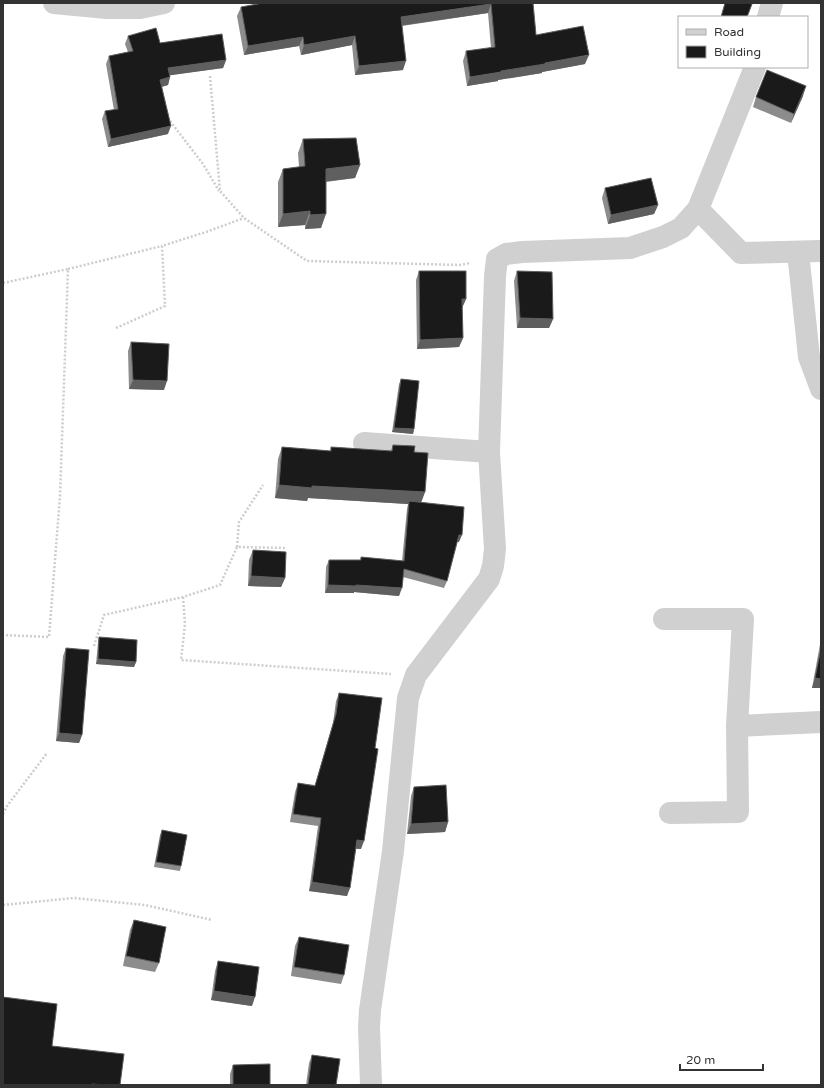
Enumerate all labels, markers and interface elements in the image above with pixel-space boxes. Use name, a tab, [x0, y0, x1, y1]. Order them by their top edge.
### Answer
legend	[678, 16, 808, 68]
text: Road	[714, 25, 744, 39]
text: Building	[714, 45, 761, 59]
scale bar	[680, 1046, 763, 1072]
text: 20 m	[686, 1053, 715, 1067]

